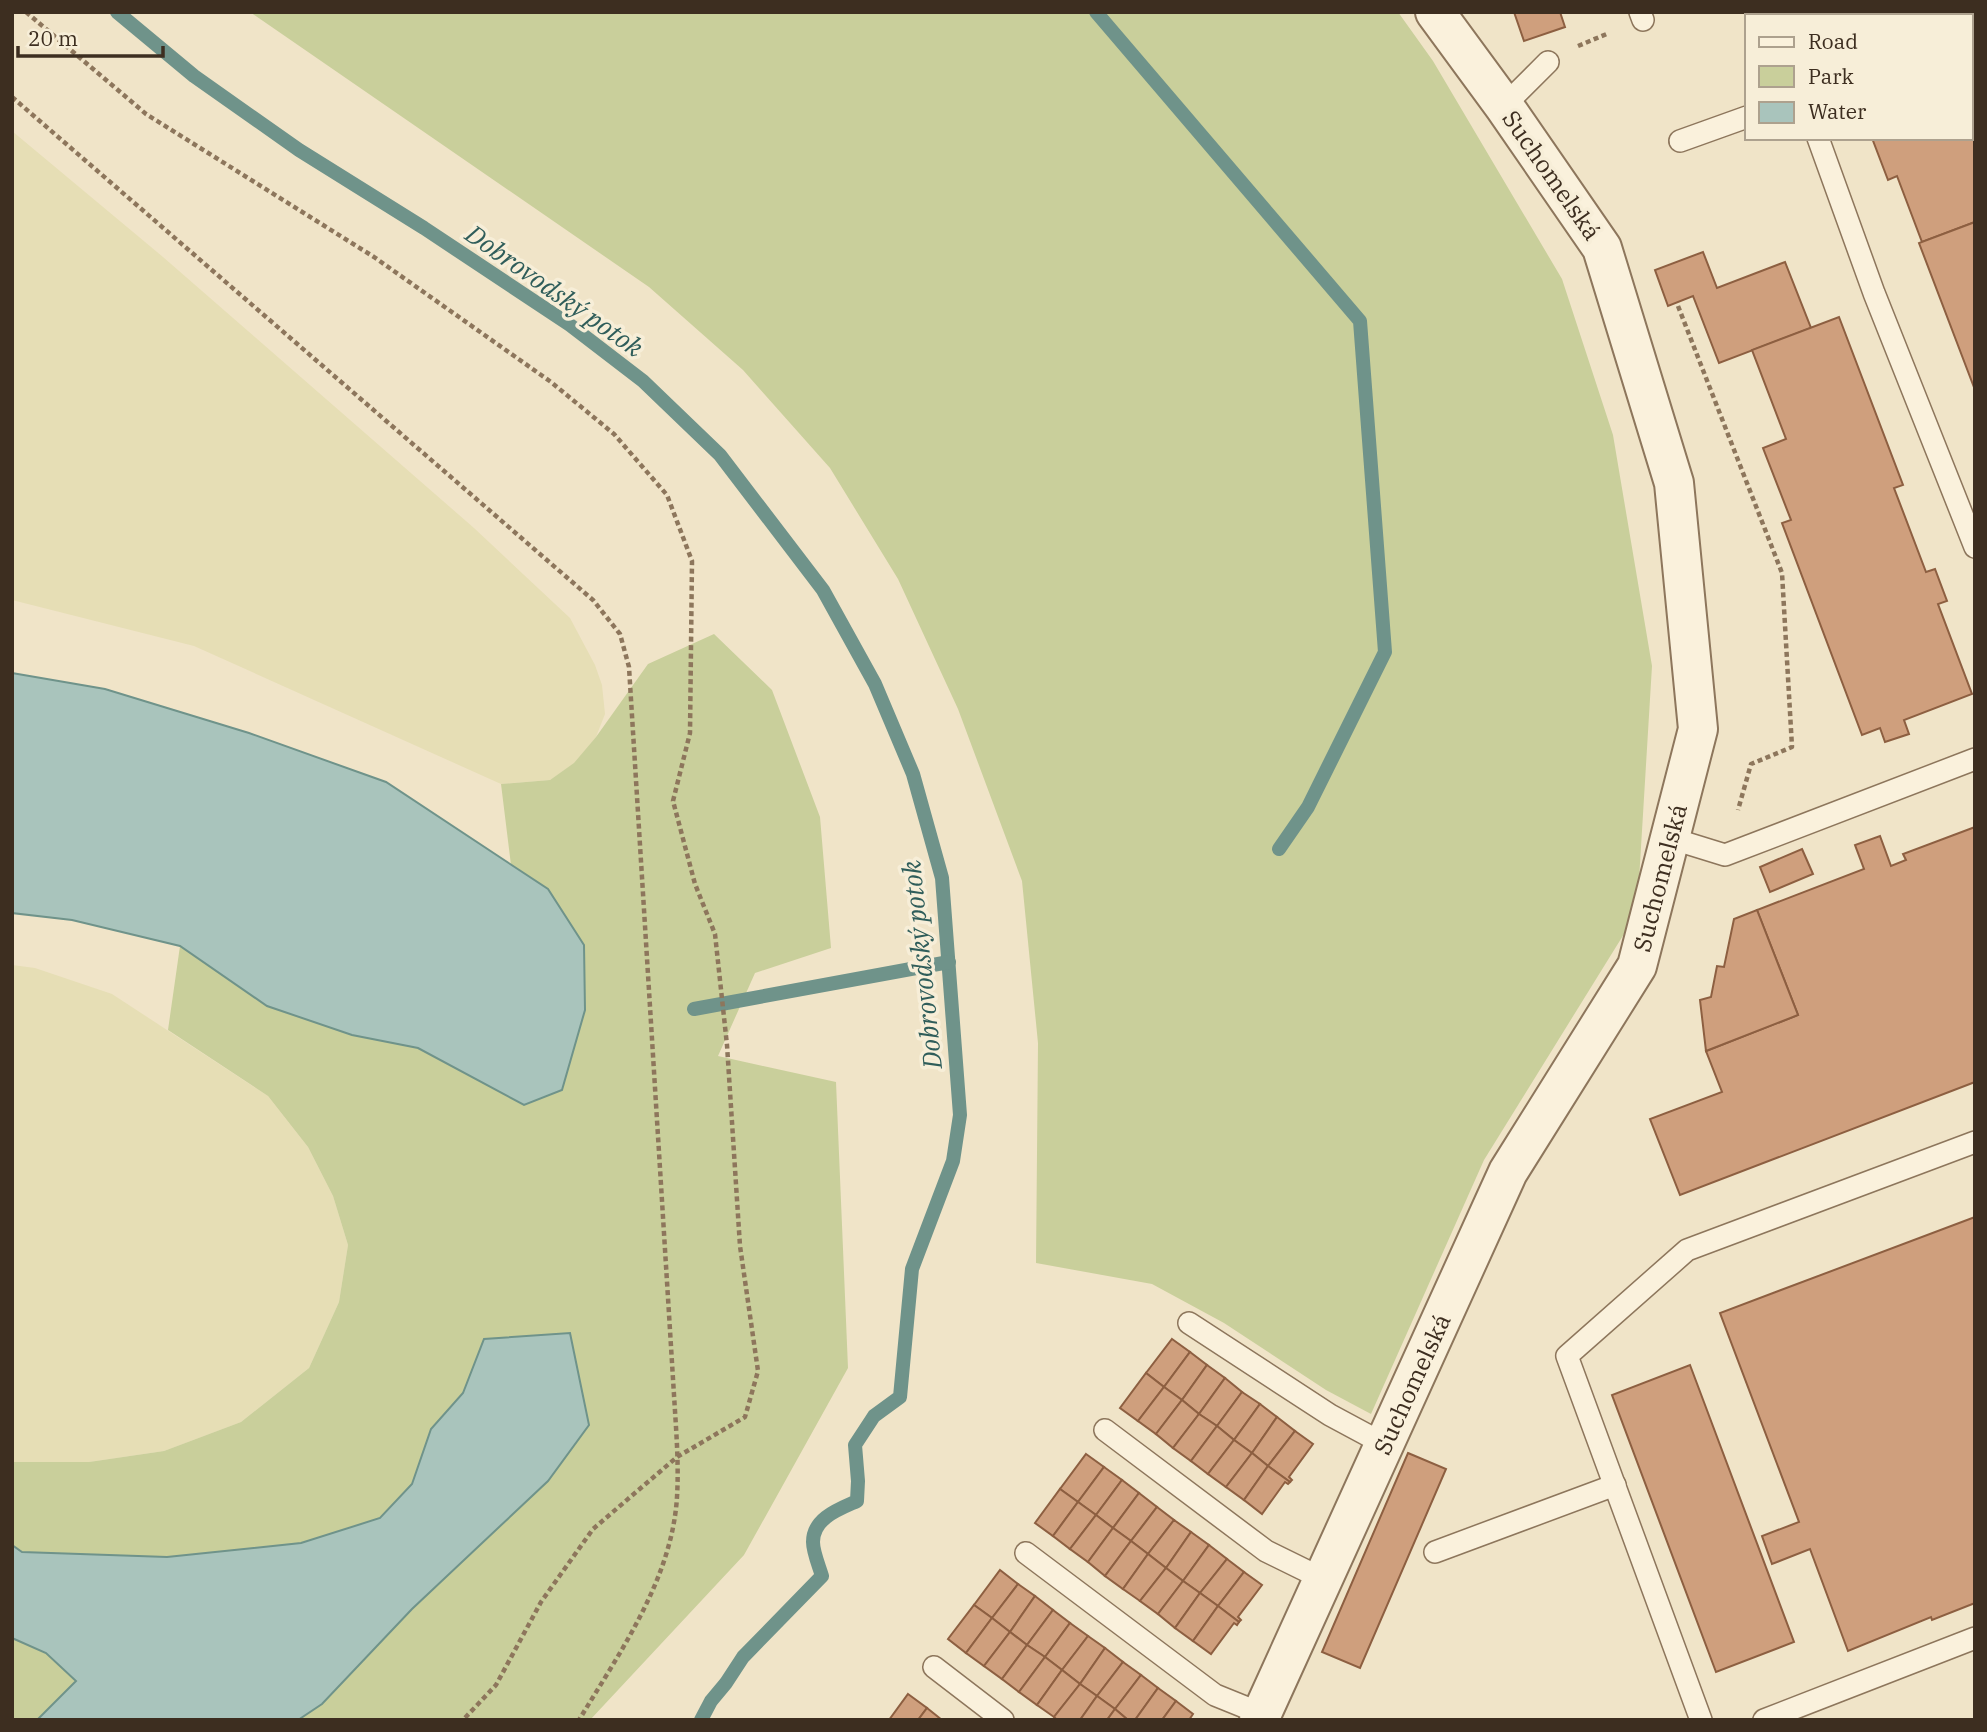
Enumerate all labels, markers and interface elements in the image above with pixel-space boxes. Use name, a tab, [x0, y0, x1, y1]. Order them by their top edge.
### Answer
scale bar	[18, 14, 163, 58]
legend	[1745, 14, 1973, 140]
text: 20 m	[28, 24, 78, 52]
text: Road	[1808, 27, 1858, 55]
text: Park	[1808, 62, 1855, 90]
text: Water	[1808, 97, 1867, 125]
street label: Suchomelská	[1495, 104, 1609, 246]
water label: Dobrovodský potok	[459, 215, 651, 364]
street label: Suchomelská	[1625, 800, 1694, 955]
water label: Dobrovodský potok	[893, 859, 949, 1072]
street label: Suchomelská	[1366, 1308, 1458, 1460]

